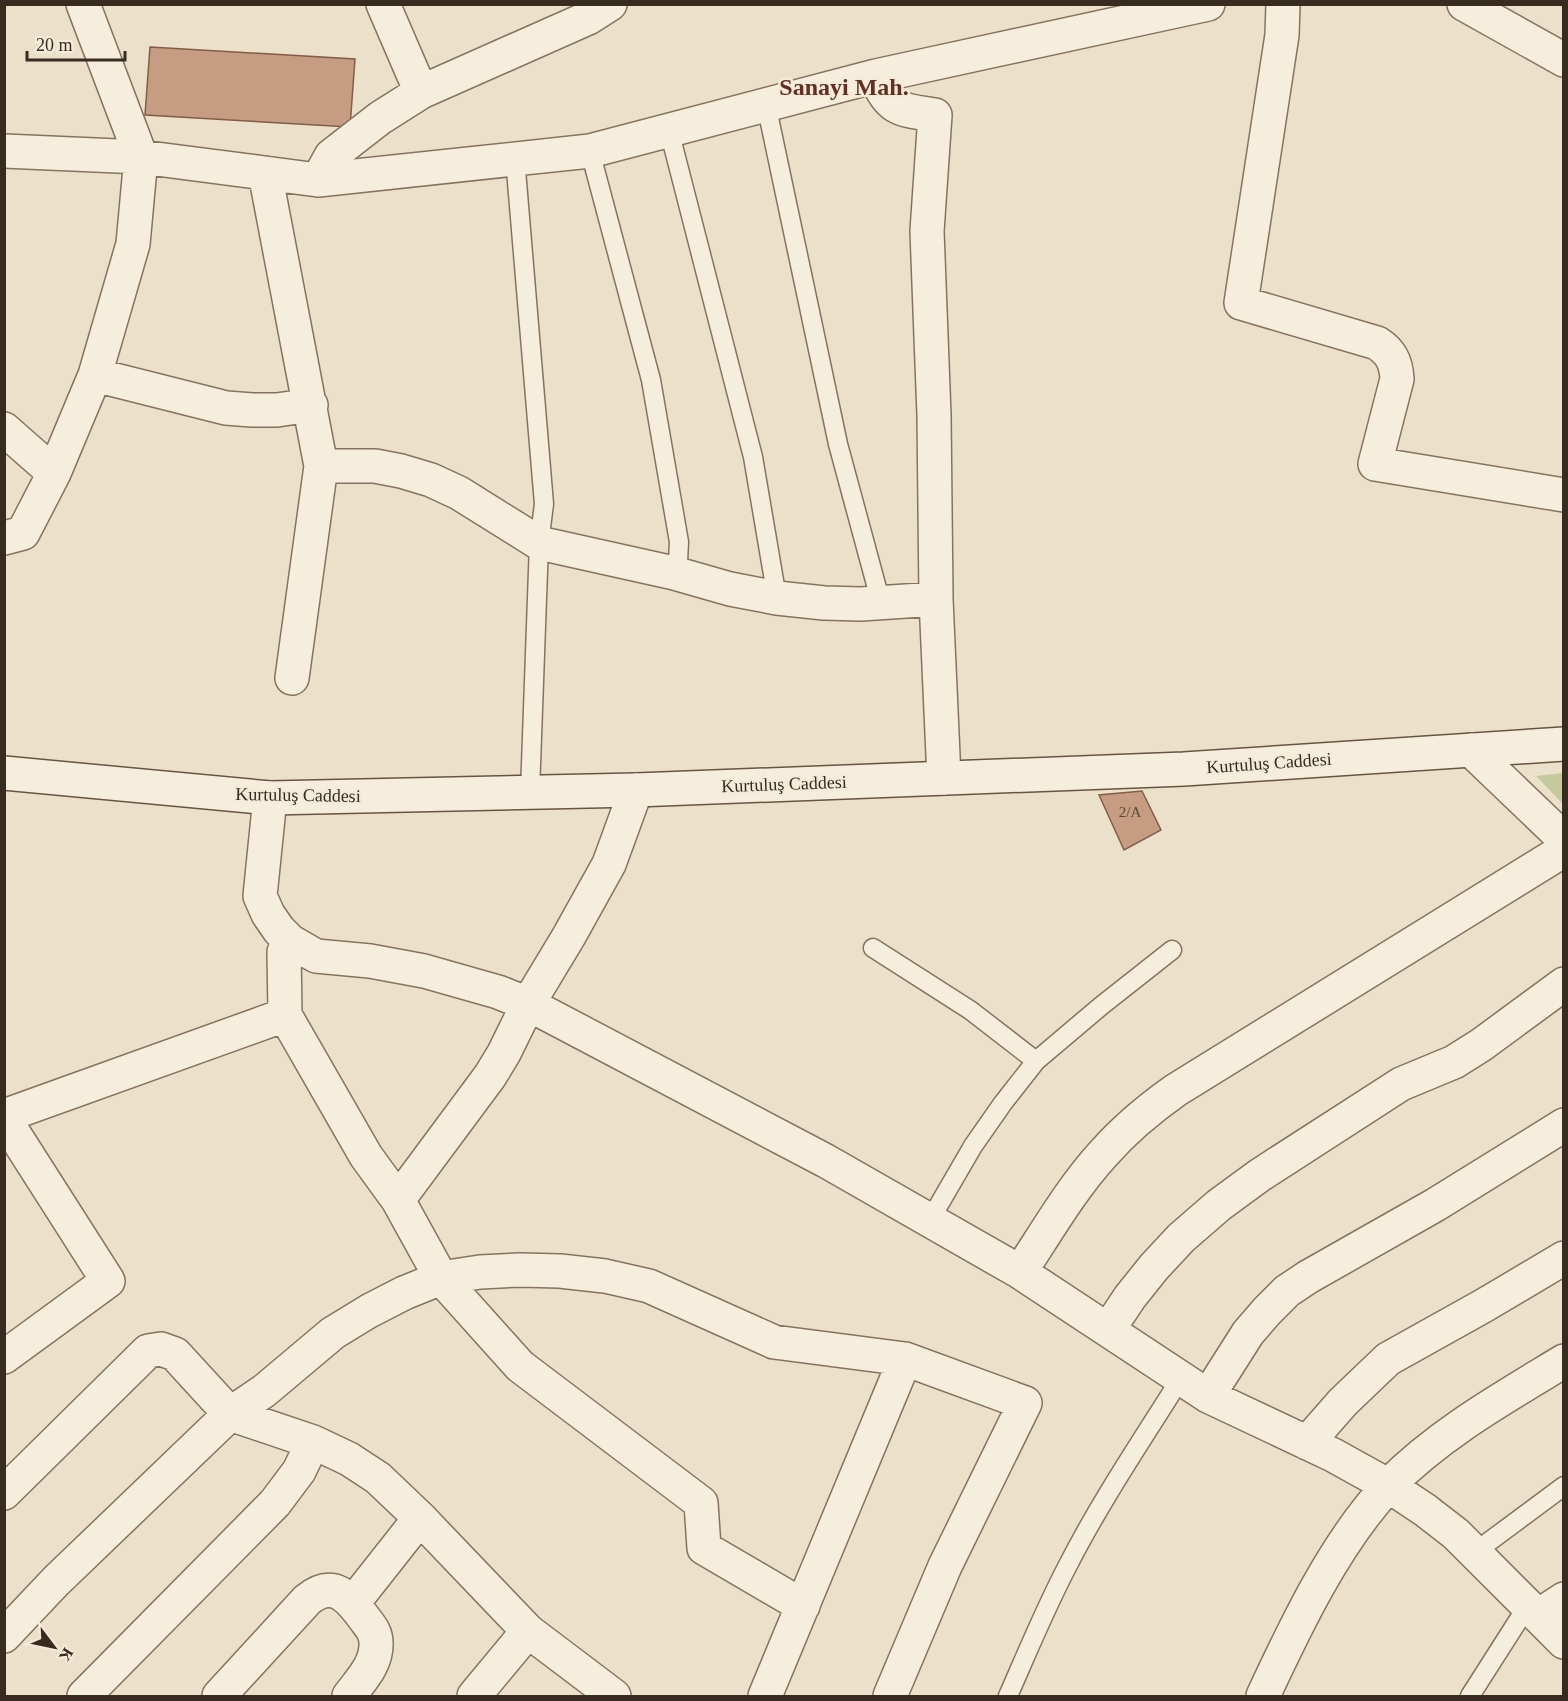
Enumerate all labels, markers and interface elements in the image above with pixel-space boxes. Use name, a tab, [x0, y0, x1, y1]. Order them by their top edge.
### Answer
scale bar	[27, 24, 124, 62]
text: 20 m	[36, 35, 73, 55]
district label: Sanayi Mah.	[779, 74, 909, 100]
street label: Kurtuluş Caddesi	[1206, 749, 1332, 777]
street label: Kurtuluş Caddesi	[721, 772, 847, 796]
street label: Kurtuluş Caddesi	[235, 784, 361, 806]
house number: 2/A	[1119, 804, 1141, 820]
north arrow	[24, 1617, 84, 1677]
text: K	[55, 1645, 77, 1665]

